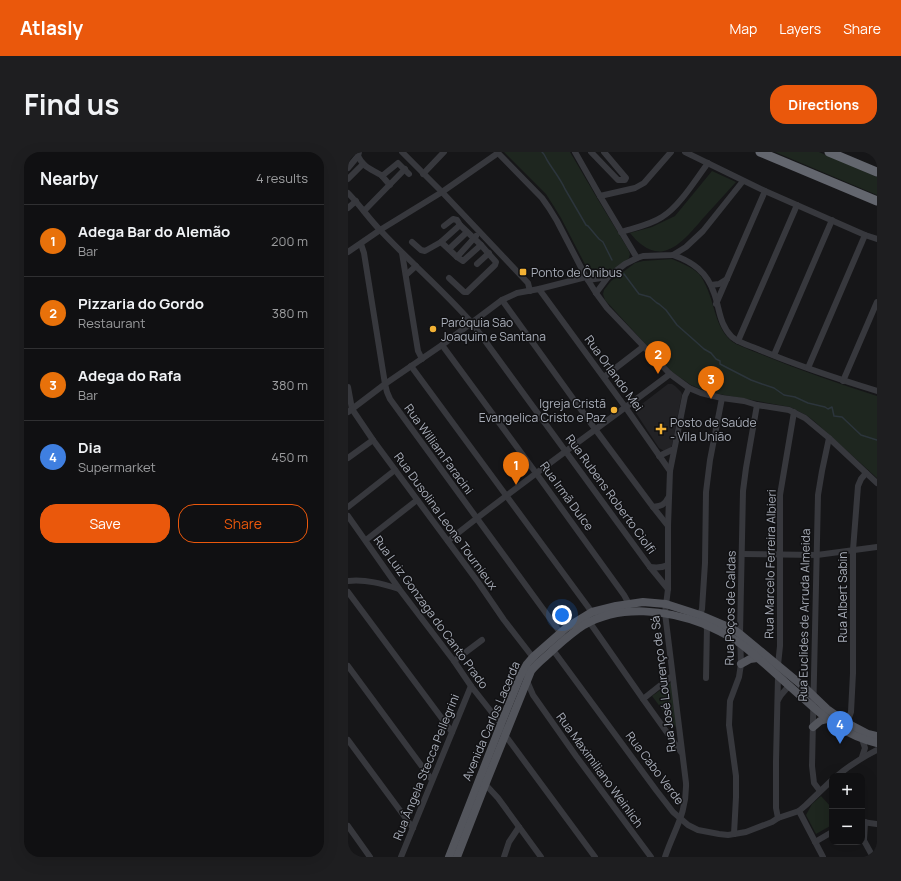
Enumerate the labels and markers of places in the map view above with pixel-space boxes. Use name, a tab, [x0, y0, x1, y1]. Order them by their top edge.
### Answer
place label: Ponto de Ônibus	[531, 264, 622, 281]
marker: Ponto de Ônibus	[518, 267, 528, 277]
place label: Paróquia São Joaquim e Santana	[441, 314, 546, 345]
marker: Paróquia São Joaquim e Santana	[428, 324, 438, 334]
pin: 2	[645, 341, 671, 374]
pin: 3	[698, 366, 724, 399]
place label: Igreja Cristã Evangelica Cristo e Paz	[479, 395, 606, 426]
marker: Igreja Cristã Evangelica Cristo e Paz	[609, 405, 619, 415]
place label: Posto de Saúde - Vila União	[670, 414, 756, 445]
marker: Posto de Saúde - Vila União	[655, 423, 667, 435]
pin: 1	[503, 452, 529, 485]
pin: 4	[827, 711, 853, 744]

